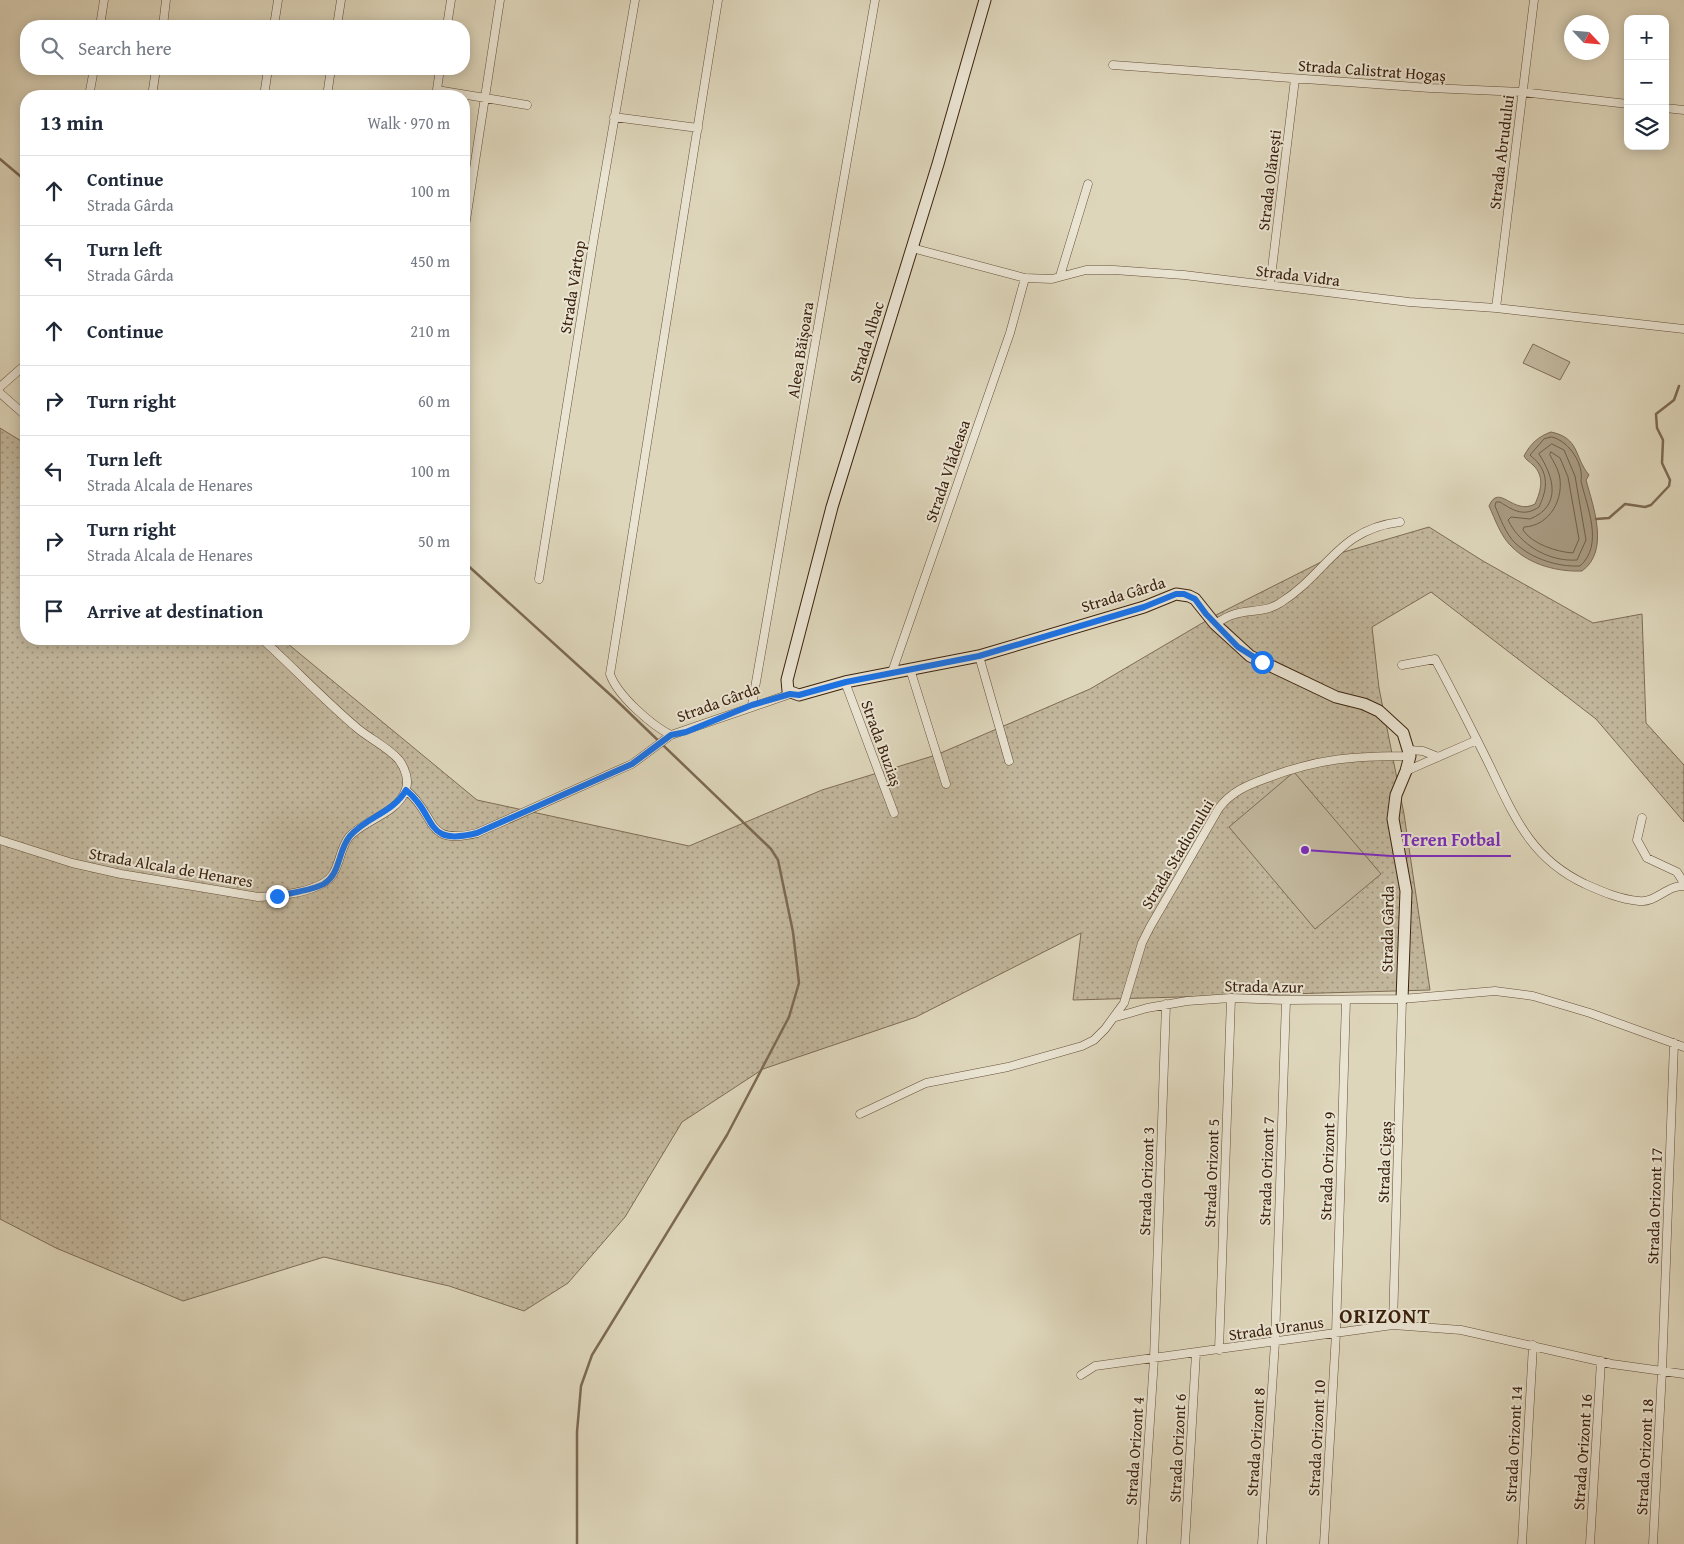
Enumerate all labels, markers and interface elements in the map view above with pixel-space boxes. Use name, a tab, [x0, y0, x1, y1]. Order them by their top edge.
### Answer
north arrow	[1564, 15, 1609, 60]
map controls	[1624, 15, 1669, 150]
button: +	[1624, 15, 1669, 60]
search box	[20, 20, 470, 75]
icon: search	[38, 34, 66, 62]
text: Search here	[78, 34, 172, 62]
street label: Strada Calistrat Hogaș	[1297, 53, 1447, 87]
button: −	[1624, 60, 1669, 105]
street label: Strada Abrudului	[1482, 93, 1520, 211]
button: layers	[1624, 105, 1669, 150]
text: 13 min	[40, 107, 103, 138]
text: Walk · 970 m	[367, 111, 450, 135]
street label: Strada Olănești	[1251, 127, 1287, 232]
text: Continue	[87, 165, 164, 193]
icon: ahead	[40, 177, 68, 205]
text: 100 m	[410, 179, 450, 203]
text: Strada Gârda	[87, 193, 174, 217]
text: Turn left	[87, 235, 162, 263]
street label: Strada Vârtop	[553, 238, 591, 335]
icon: left	[40, 247, 68, 275]
text: 450 m	[410, 249, 450, 273]
street label: Strada Vidra	[1255, 258, 1342, 292]
text: Strada Gârda	[87, 263, 174, 287]
street label: Strada Albac	[842, 298, 890, 386]
street label: Aleea Băișoara	[781, 300, 820, 400]
icon: ahead	[40, 317, 68, 345]
text: Continue	[87, 317, 164, 345]
text: 210 m	[410, 319, 450, 343]
icon: right	[40, 387, 68, 415]
text: Turn right	[87, 387, 176, 415]
text: 60 m	[418, 389, 450, 413]
street label: Strada Vlădeasa	[918, 416, 976, 526]
text: Turn left	[87, 445, 162, 473]
icon: left	[40, 457, 68, 485]
text: 100 m	[410, 459, 450, 483]
text: Strada Alcala de Henares	[87, 473, 253, 497]
text: Turn right	[87, 515, 176, 543]
icon: right	[40, 527, 68, 555]
text: 50 m	[418, 529, 450, 553]
text: Strada Alcala de Henares	[87, 543, 253, 567]
street label: Strada Gârda	[1078, 570, 1168, 618]
icon: arrive	[40, 597, 68, 625]
text: Arrive at destination	[87, 597, 263, 625]
route start	[1251, 651, 1274, 674]
street label: Strada Gârda	[673, 676, 763, 728]
street label: Strada Buziaș	[855, 697, 909, 789]
street label: Strada Stadionului	[1135, 794, 1220, 914]
callout: Teren Fotbal	[1391, 823, 1511, 856]
text: Teren Fotbal	[1401, 826, 1501, 853]
street label: Strada Alcala de Henares	[87, 841, 255, 893]
route end	[266, 885, 289, 908]
street label: Strada Gârda	[1374, 885, 1400, 973]
street label: Strada Azur	[1224, 973, 1304, 999]
street label: Strada Orizont 9	[1313, 1111, 1341, 1221]
street label: Strada Orizont 7	[1252, 1116, 1280, 1226]
street label: Strada Orizont 5	[1197, 1118, 1225, 1228]
street label: Strada Cigaș	[1371, 1121, 1397, 1203]
street label: Strada Orizont 3	[1132, 1126, 1160, 1236]
street label: Strada Orizont 17	[1640, 1147, 1668, 1265]
district label: ORIZONT	[1339, 1300, 1431, 1331]
street label: Strada Uranus	[1227, 1309, 1325, 1347]
street label: Strada Orizont 10	[1301, 1379, 1331, 1497]
street label: Strada Orizont 14	[1498, 1385, 1528, 1503]
street label: Strada Orizont 8	[1239, 1387, 1271, 1497]
street label: Strada Orizont 6	[1162, 1393, 1192, 1503]
street label: Strada Orizont 16	[1566, 1393, 1598, 1511]
street label: Strada Orizont 4	[1118, 1396, 1150, 1506]
street label: Strada Orizont 18	[1629, 1398, 1659, 1516]

